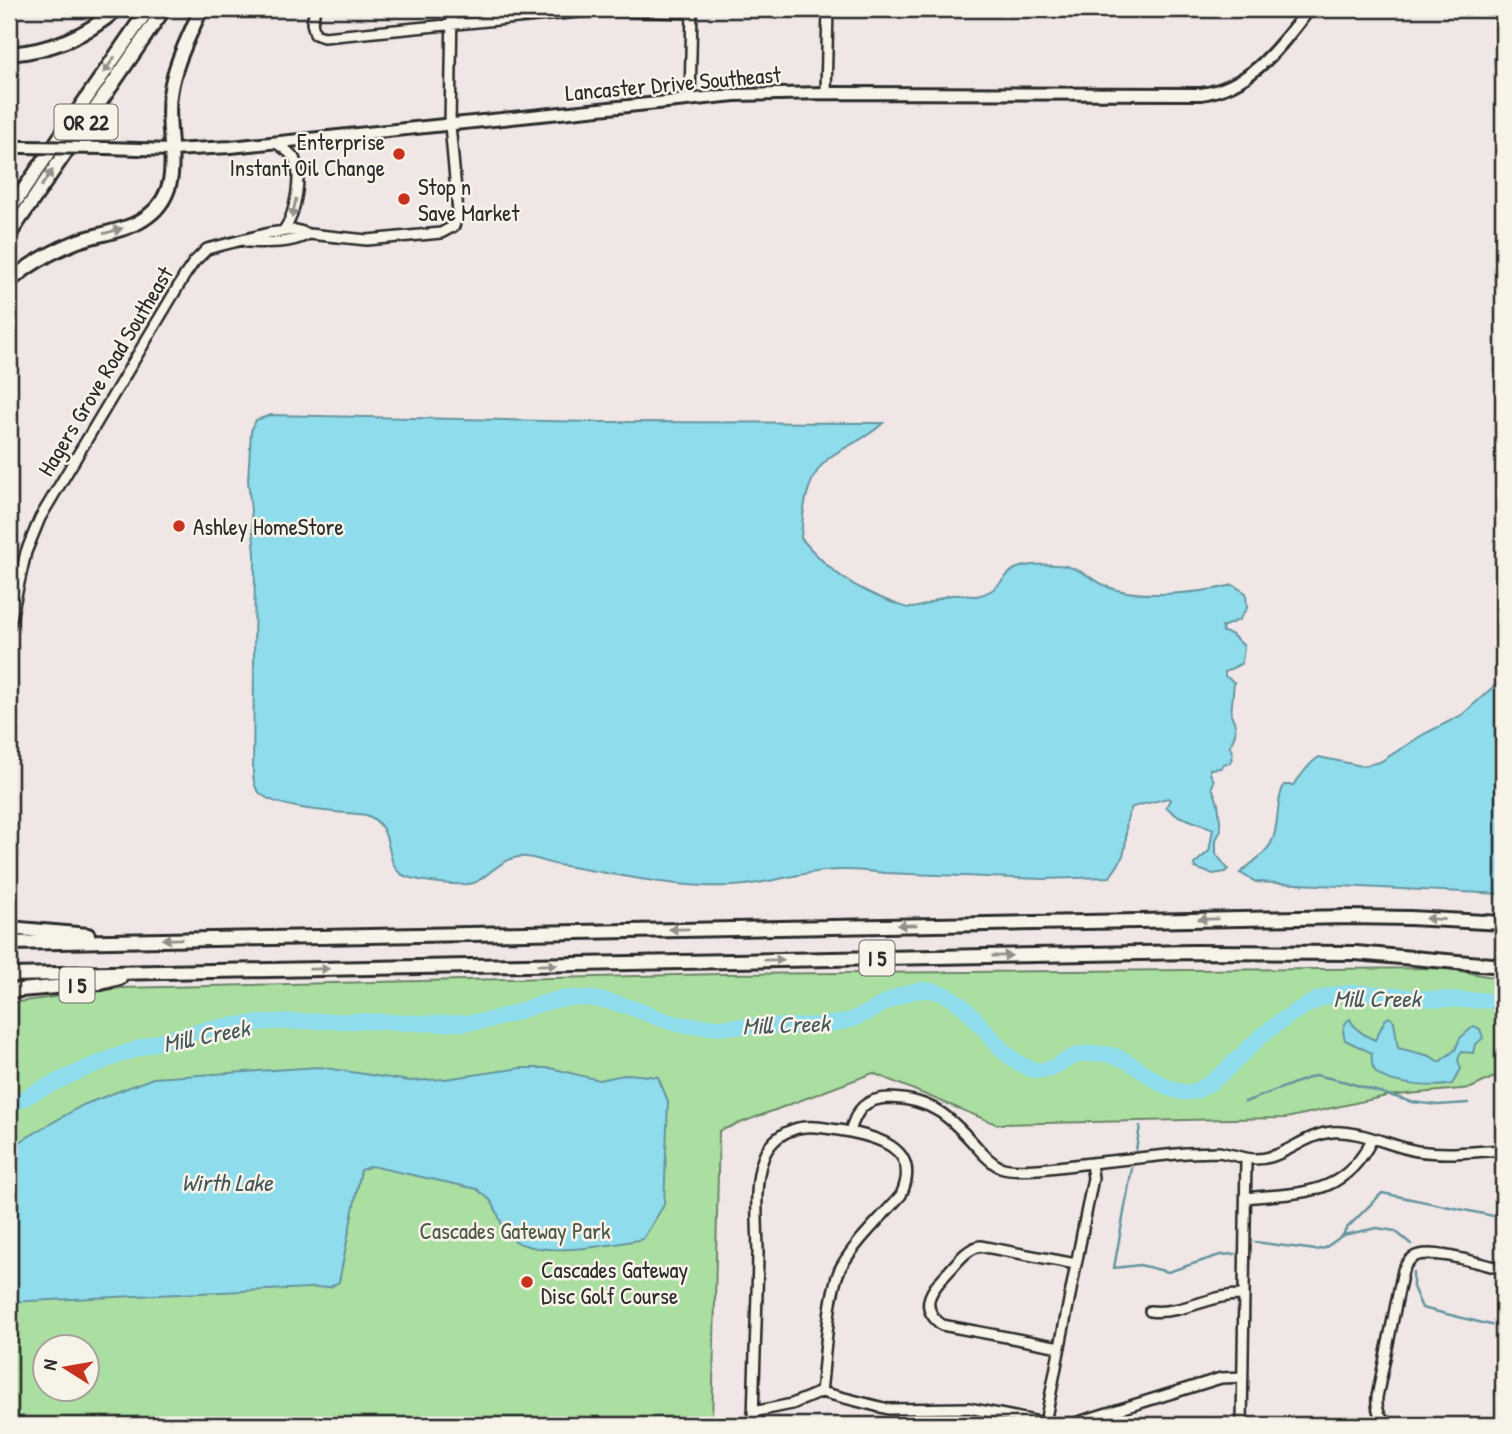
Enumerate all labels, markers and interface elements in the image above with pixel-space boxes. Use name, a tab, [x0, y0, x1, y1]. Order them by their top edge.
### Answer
one-way arrow	[102, 56, 116, 74]
street label: Lancaster Drive Southeast	[564, 58, 783, 108]
road number: OR 22	[55, 104, 118, 140]
place label: Enterprise Instant Oil Change	[229, 126, 385, 183]
marker: Enterprise Instant Oil Change	[391, 146, 407, 162]
one-way arrow	[41, 168, 54, 188]
place label: Stop n Save Market	[418, 171, 520, 228]
marker: Stop n Save Market	[396, 191, 412, 207]
one-way arrow	[288, 197, 299, 219]
one-way arrow	[103, 225, 124, 235]
street label: Hagers Grove Road Southeast	[30, 259, 181, 482]
place label: Ashley HomeStore	[193, 511, 344, 542]
marker: Ashley HomeStore	[171, 518, 187, 534]
one-way arrow	[1424, 913, 1446, 924]
one-way arrow	[1196, 914, 1218, 925]
one-way arrow	[895, 919, 917, 931]
one-way arrow	[668, 924, 690, 935]
one-way arrow	[161, 934, 183, 945]
road number: I 5	[860, 940, 894, 976]
one-way arrow	[991, 950, 1013, 962]
one-way arrow	[763, 955, 785, 966]
one-way arrow	[536, 959, 558, 971]
one-way arrow	[309, 964, 331, 975]
road number: I 5	[60, 968, 94, 1002]
water label: Mill Creek	[1334, 982, 1423, 1014]
water label: Mill Creek	[742, 1006, 832, 1042]
water label: Mill Creek	[160, 1011, 254, 1059]
water label: Wirth Lake	[181, 1166, 274, 1198]
park label: Cascades Gateway Park	[420, 1215, 611, 1246]
place label: Cascades Gateway Disc Golf Course	[541, 1254, 688, 1311]
marker: Cascades Gateway Disc Golf Course	[519, 1274, 535, 1290]
north arrow	[32, 1332, 102, 1402]
text: N	[36, 1357, 63, 1372]

